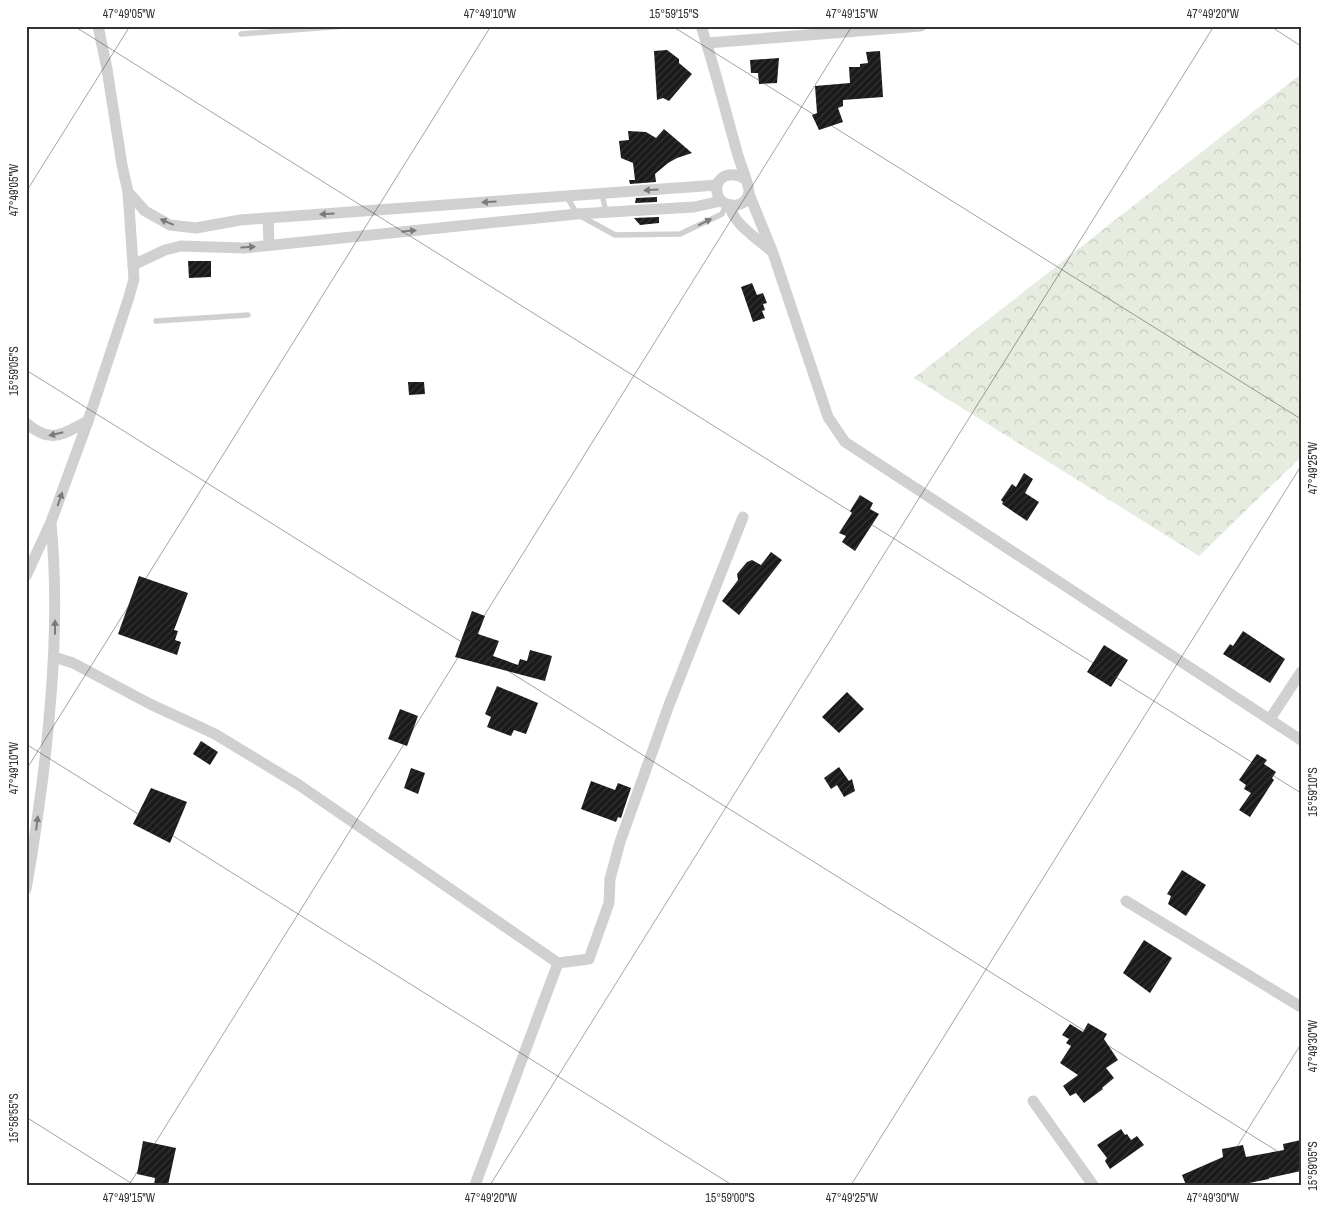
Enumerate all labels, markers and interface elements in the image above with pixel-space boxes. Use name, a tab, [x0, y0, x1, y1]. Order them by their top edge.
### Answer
text: 47°49'05"W	[103, 6, 156, 22]
text: 47°49'10"W	[464, 6, 517, 22]
text: 15°59'15"S	[649, 6, 699, 22]
text: 47°49'15"W	[826, 6, 879, 22]
text: 47°49'20"W	[1187, 6, 1240, 22]
text: 47°49'05"W	[6, 163, 22, 216]
one-way arrow	[643, 186, 659, 194]
one-way arrow	[481, 198, 497, 206]
one-way arrow	[319, 210, 335, 218]
one-way arrow	[159, 218, 174, 227]
one-way arrow	[698, 218, 712, 226]
one-way arrow	[402, 227, 418, 235]
one-way arrow	[240, 242, 256, 250]
text: 15°59'05"S	[6, 346, 22, 396]
one-way arrow	[49, 430, 64, 438]
text: 47°49'25"W	[1305, 441, 1321, 494]
one-way arrow	[56, 491, 64, 506]
one-way arrow	[51, 619, 59, 635]
text: 47°49'10"W	[6, 741, 22, 794]
text: 15°59'10"S	[1305, 767, 1321, 817]
one-way arrow	[33, 815, 41, 831]
text: 47°49'30"W	[1305, 1019, 1321, 1072]
text: 15°58'55"S	[6, 1093, 22, 1143]
text: 15°59'05"S	[1305, 1141, 1321, 1191]
text: 47°49'15"W	[103, 1190, 156, 1206]
text: 47°49'20"W	[465, 1190, 518, 1206]
text: 15°59'00"S	[705, 1190, 755, 1206]
text: 47°49'25"W	[826, 1190, 879, 1206]
text: 47°49'30"W	[1187, 1190, 1240, 1206]

